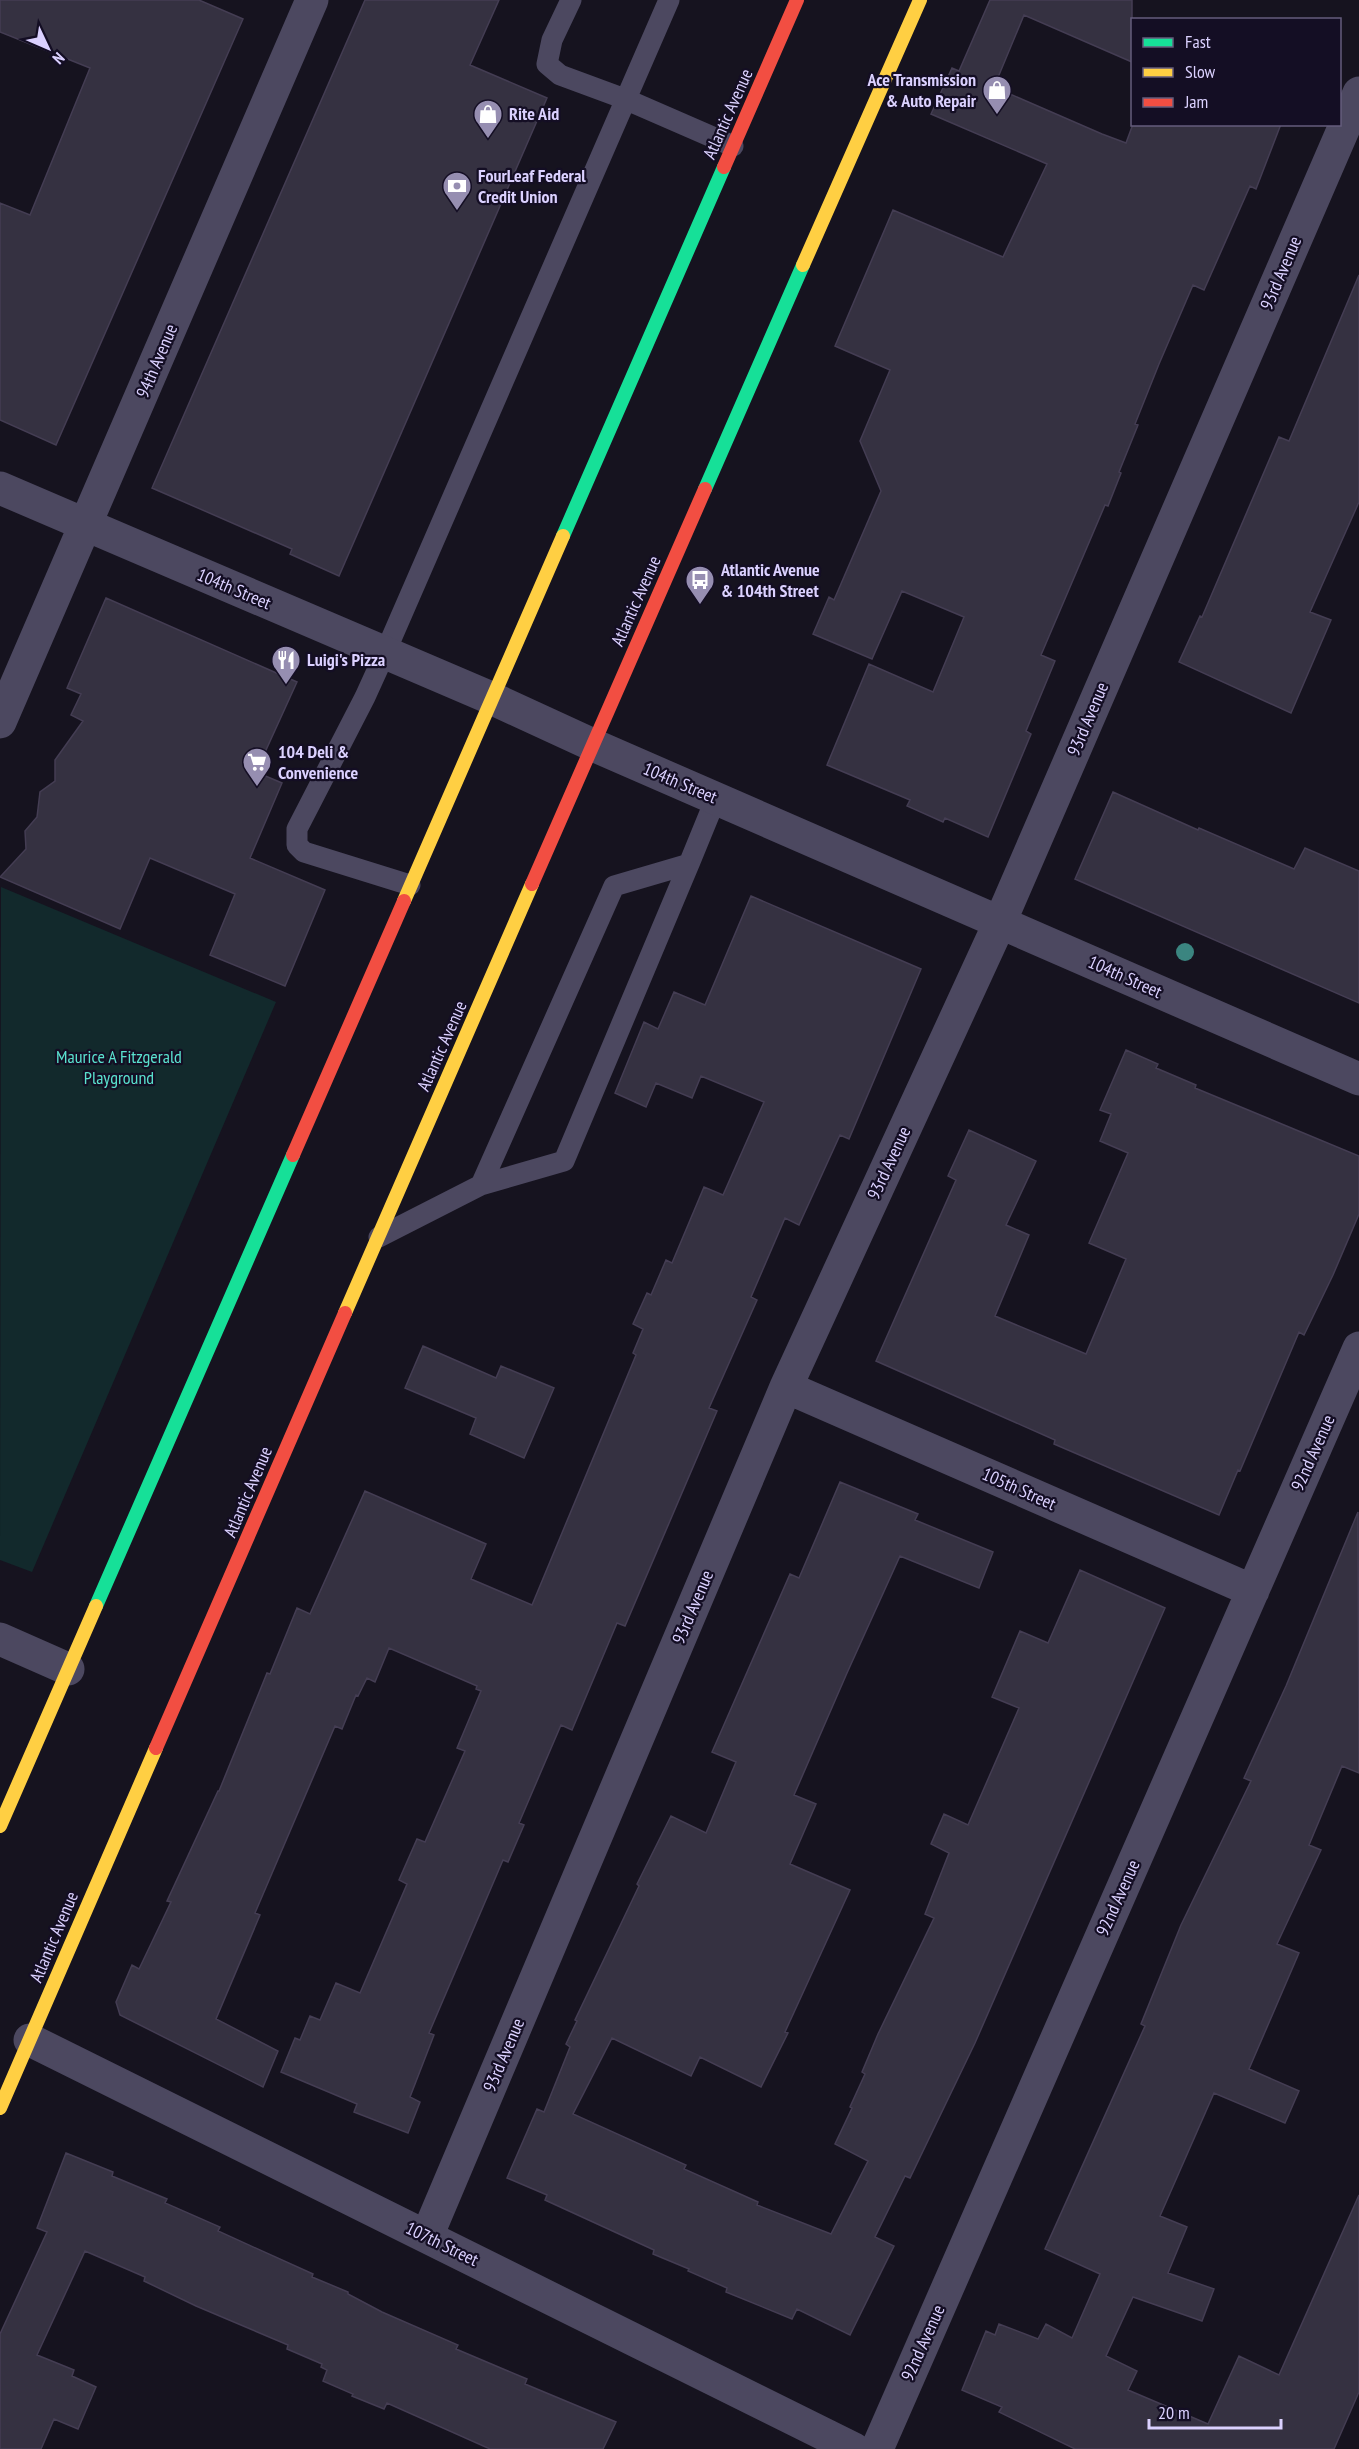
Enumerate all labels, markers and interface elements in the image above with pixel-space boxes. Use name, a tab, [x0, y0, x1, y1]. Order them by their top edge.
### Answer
north arrow	[18, 18, 78, 78]
legend	[1131, 18, 1341, 126]
text: Fast	[1185, 30, 1211, 53]
text: N	[49, 48, 69, 68]
text: Slow	[1185, 60, 1216, 83]
street label: Atlantic Avenue	[697, 65, 758, 162]
place label: Ace Transmission & Auto Repair	[867, 68, 977, 112]
shop icon: Ace Transmission & Auto Repair	[981, 74, 1013, 116]
text: Jam	[1184, 90, 1208, 113]
shop icon: Rite Aid	[472, 98, 504, 140]
place label: Rite Aid	[509, 102, 559, 125]
place label: FourLeaf Federal Credit Union	[478, 164, 586, 208]
bank icon: FourLeaf Federal Credit Union	[441, 170, 473, 212]
street label: 93rd Avenue	[1255, 233, 1306, 313]
street label: 94th Avenue	[131, 320, 182, 401]
street label: Atlantic Avenue	[605, 552, 666, 649]
place label: Atlantic Avenue & 104th Street	[720, 558, 820, 602]
street label: 104th Street	[194, 563, 275, 614]
bus stop icon: Atlantic Avenue & 104th Street	[684, 564, 716, 606]
restaurant icon: Luigi's Pizza	[270, 644, 302, 686]
place label: Luigi's Pizza	[307, 648, 385, 671]
street label: 93rd Avenue	[1062, 679, 1113, 759]
place label: 104 Deli & Convenience	[278, 740, 359, 784]
supermarket icon: 104 Deli & Convenience	[241, 746, 273, 788]
street label: 104th Street	[640, 757, 721, 808]
street label: 104th Street	[1085, 950, 1166, 1003]
street label: Atlantic Avenue	[411, 997, 472, 1094]
park label: Maurice A Fitzgerald Playground	[56, 1045, 182, 1089]
street label: 93rd Avenue	[862, 1123, 915, 1203]
street label: 92nd Avenue	[1286, 1411, 1339, 1494]
street label: Atlantic Avenue	[218, 1443, 277, 1541]
street label: 105th Street	[979, 1462, 1060, 1515]
street label: 93rd Avenue	[667, 1567, 718, 1647]
street label: 92nd Avenue	[1091, 1856, 1144, 1939]
street label: Atlantic Avenue	[24, 1888, 83, 1986]
street label: 93rd Avenue	[478, 2015, 529, 2095]
street label: 107th Street	[402, 2216, 482, 2271]
street label: 92nd Avenue	[896, 2301, 949, 2384]
scale bar	[1149, 2392, 1281, 2430]
text: 20 m	[1158, 2401, 1190, 2424]

